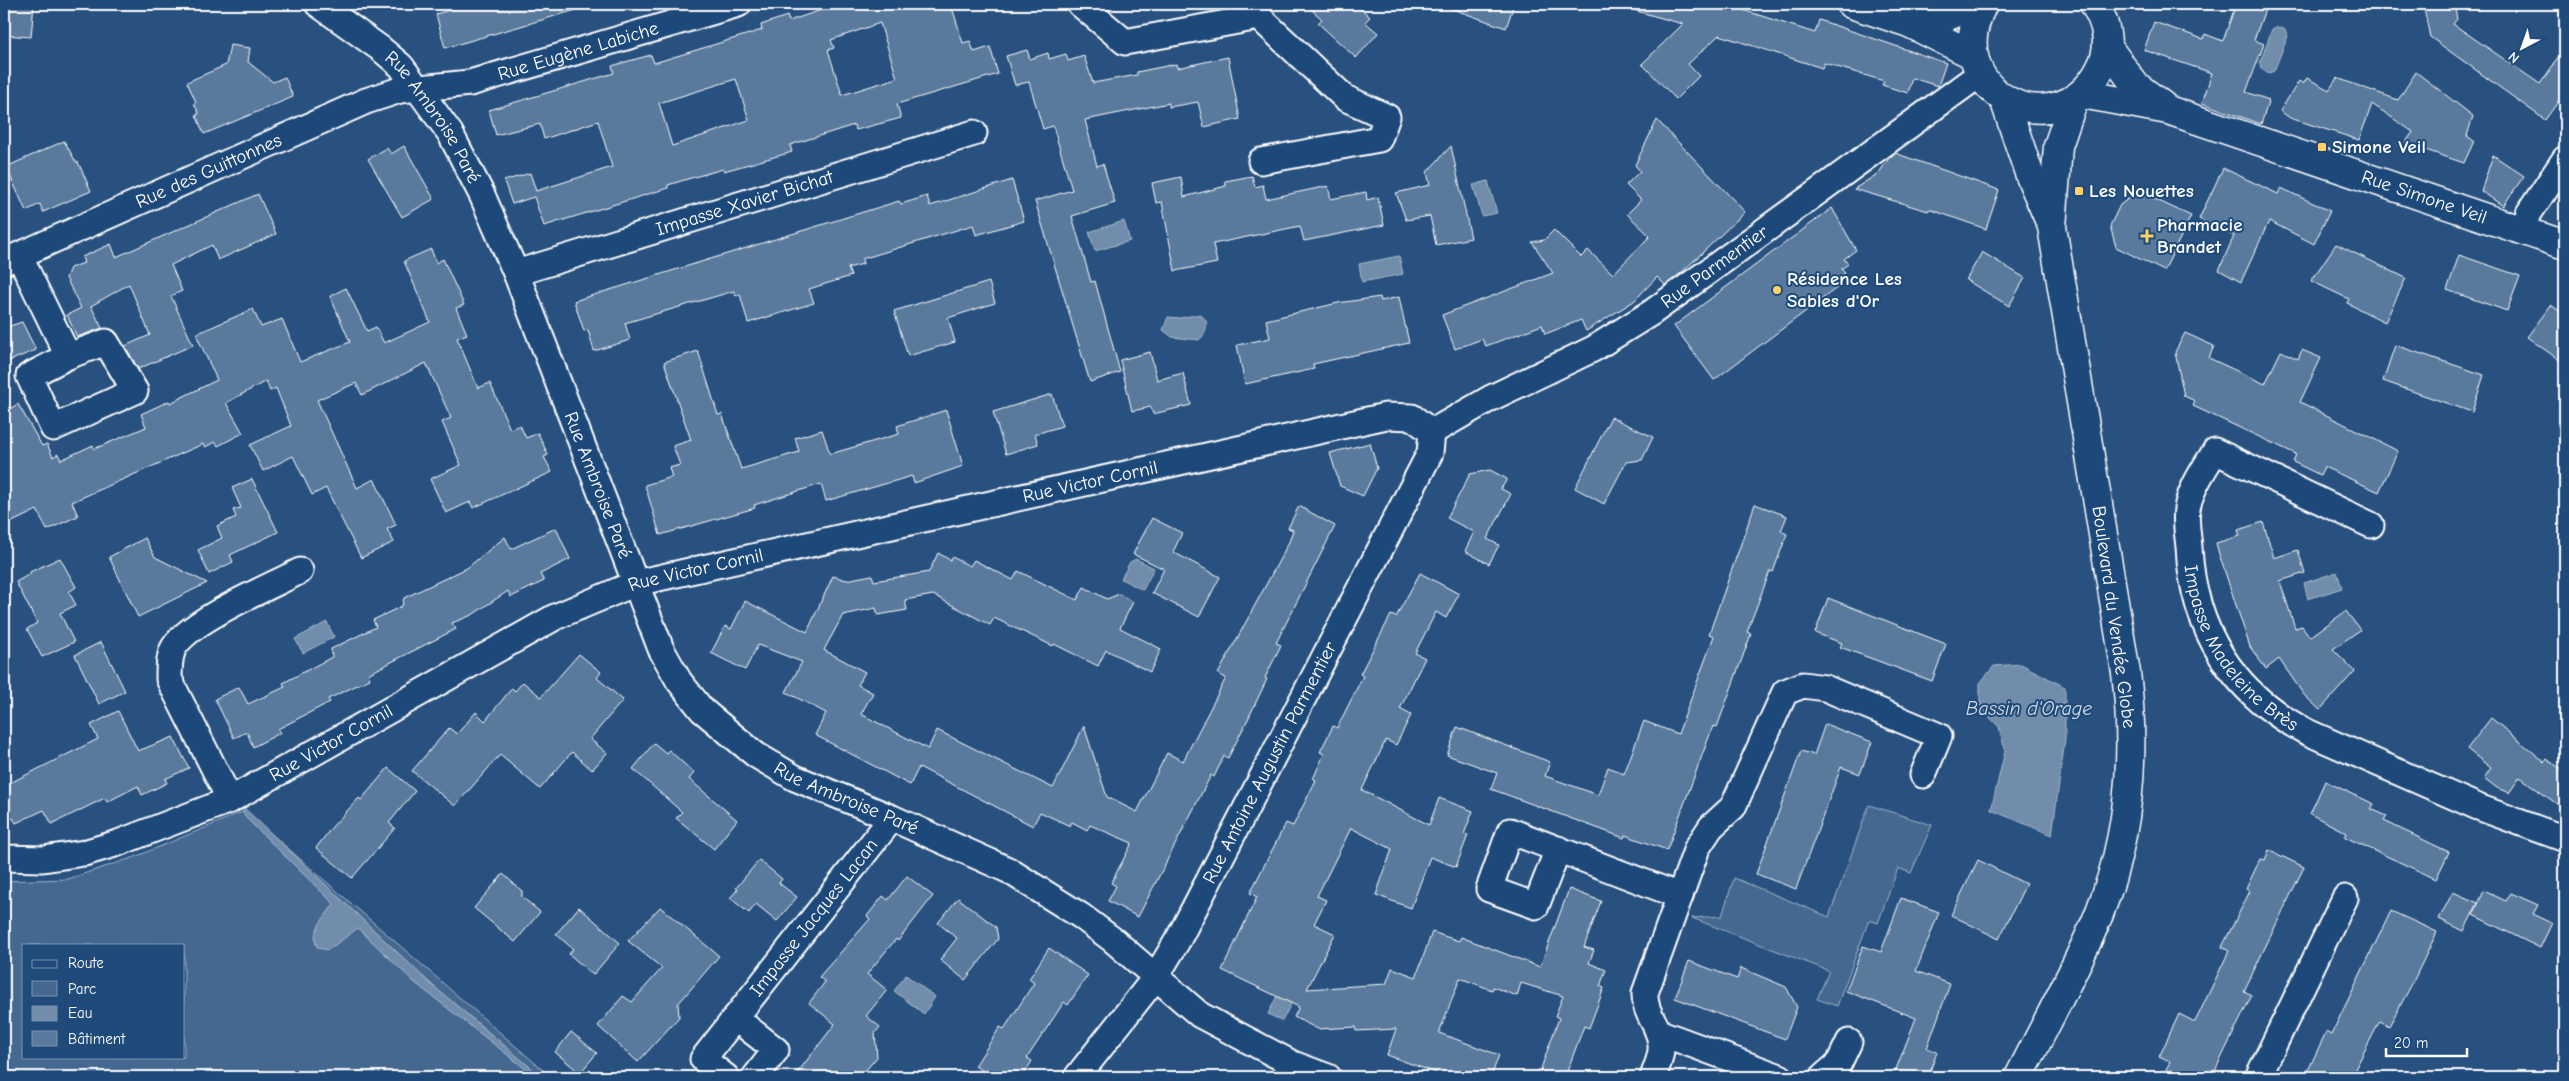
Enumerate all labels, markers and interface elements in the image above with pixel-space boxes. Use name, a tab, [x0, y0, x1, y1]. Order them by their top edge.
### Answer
street label: Rue Eugène Labiche	[495, 17, 661, 85]
north arrow	[2496, 22, 2546, 72]
street label: Rue Ambroise Paré	[381, 46, 485, 187]
text: N	[2505, 48, 2523, 67]
street label: Rue des Guittonnes	[132, 129, 285, 213]
place label: Simone Veil	[2332, 136, 2426, 158]
marker: Simone Veil	[2316, 141, 2328, 153]
street label: Impasse Xavier Bichat	[653, 166, 836, 241]
street label: Rue Simone Veil	[2359, 166, 2490, 229]
place label: Les Nouettes	[2089, 180, 2194, 202]
marker: Les Nouettes	[2073, 185, 2085, 197]
place label: Pharmacie Brandet	[2157, 214, 2243, 258]
street label: Rue Parmentier	[1657, 220, 1773, 313]
marker: Pharmacie Brandet	[2141, 230, 2153, 242]
place label: Résidence Les Sables d'Or	[1787, 268, 1902, 312]
marker: Résidence Les Sables d'Or	[1771, 284, 1783, 296]
street label: Rue Ambroise Paré	[560, 409, 636, 562]
street label: Rue Victor Cornil	[1021, 456, 1160, 508]
street label: Boulevard du Vendée Globe	[2088, 504, 2140, 730]
street label: Rue Victor Cornil	[625, 544, 765, 596]
street label: Impasse Madeleine Brès	[2180, 564, 2302, 736]
street label: Rue Antoine Augustin Parmentier	[1198, 638, 1342, 887]
water label: Bassin d'Orage	[1966, 697, 2092, 720]
street label: Rue Victor Cornil	[266, 700, 397, 786]
street label: Rue Ambroise Paré	[770, 757, 922, 839]
street label: Impasse Jacques Lacan	[745, 834, 883, 1001]
legend	[22, 944, 185, 1058]
text: Route	[68, 954, 104, 972]
text: Parc	[68, 980, 96, 998]
text: Eau	[68, 1004, 92, 1022]
scale bar	[2386, 1026, 2468, 1058]
text: Bâtiment	[68, 1030, 126, 1048]
text: 20 m	[2394, 1034, 2428, 1052]

